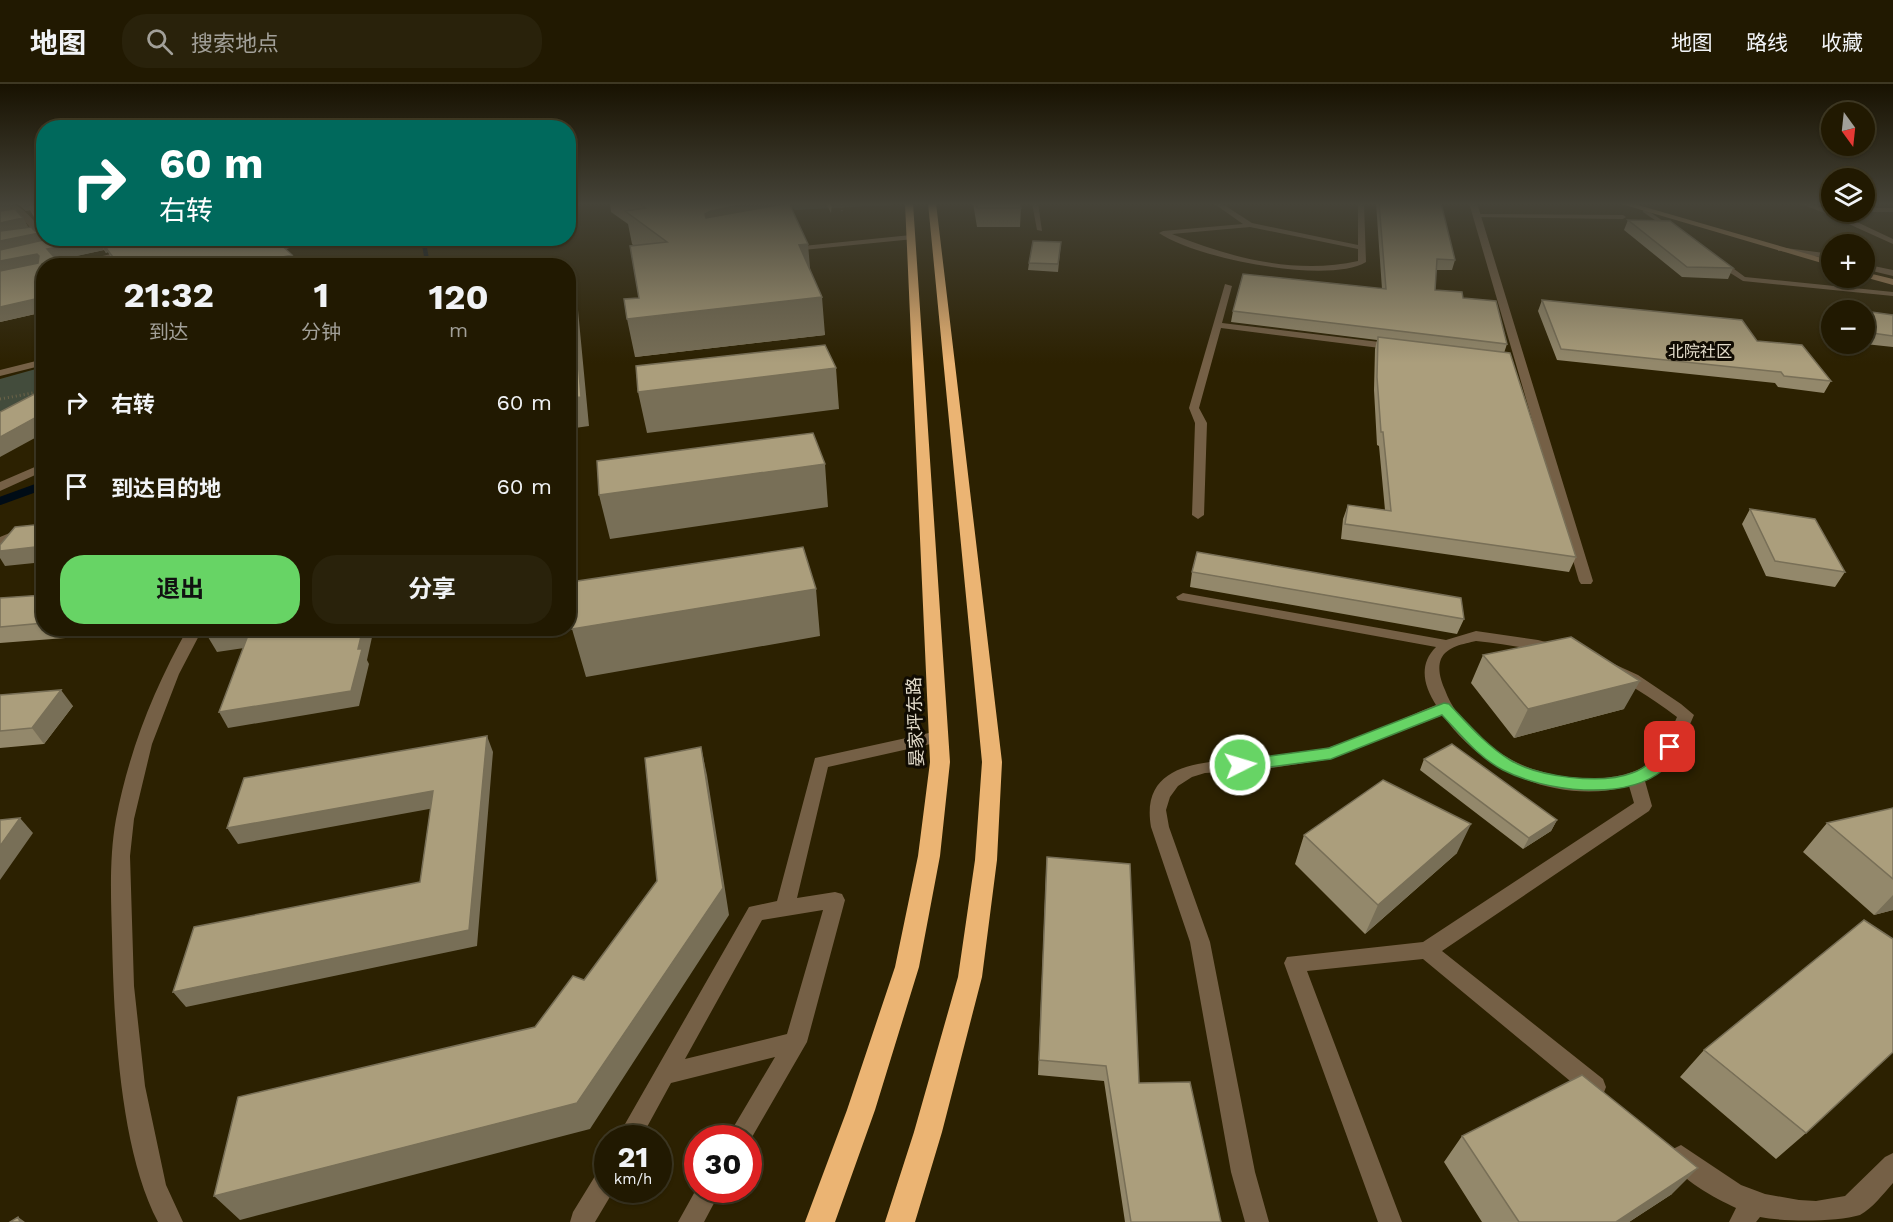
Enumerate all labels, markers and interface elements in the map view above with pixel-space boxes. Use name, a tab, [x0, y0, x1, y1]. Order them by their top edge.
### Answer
search box	[122, 14, 542, 68]
icon: search	[143, 25, 176, 58]
text: 地图	[30, 27, 86, 60]
text: 地图	[1671, 30, 1713, 55]
text: 路线	[1746, 30, 1788, 55]
text: 收藏	[1821, 30, 1863, 55]
text: 搜索地点	[191, 31, 279, 56]
north arrow	[1821, 102, 1875, 156]
map controls	[1821, 102, 1875, 354]
text: 60 m	[159, 139, 263, 188]
icon: right	[60, 144, 138, 222]
button: layers	[1821, 168, 1875, 222]
text: 右转	[159, 195, 213, 227]
button: +	[1821, 234, 1875, 288]
text: 21:32	[123, 274, 214, 316]
text: 1	[313, 274, 329, 316]
text: 120	[429, 276, 489, 318]
button: −	[1821, 300, 1875, 354]
text: m	[449, 318, 468, 342]
text: 到达	[149, 320, 189, 344]
text: 分钟	[301, 320, 341, 344]
district label: 北院社区	[1668, 342, 1732, 361]
icon: right	[60, 386, 93, 419]
text: 60 m	[496, 390, 552, 415]
text: 右转	[111, 392, 155, 417]
icon: arrive	[60, 470, 93, 503]
text: 60 m	[496, 474, 552, 499]
text: 到达目的地	[111, 476, 221, 501]
button: 退出	[60, 555, 300, 624]
button: 分享	[312, 555, 552, 624]
street label: 晏家坪东路	[903, 677, 927, 767]
pin	[1644, 721, 1695, 772]
icon: arrive	[1653, 730, 1686, 763]
position arrow	[1208, 733, 1272, 797]
speed limit sign: 30	[684, 1125, 762, 1203]
text: 21	[618, 1139, 648, 1174]
text: km/h	[614, 1170, 652, 1188]

